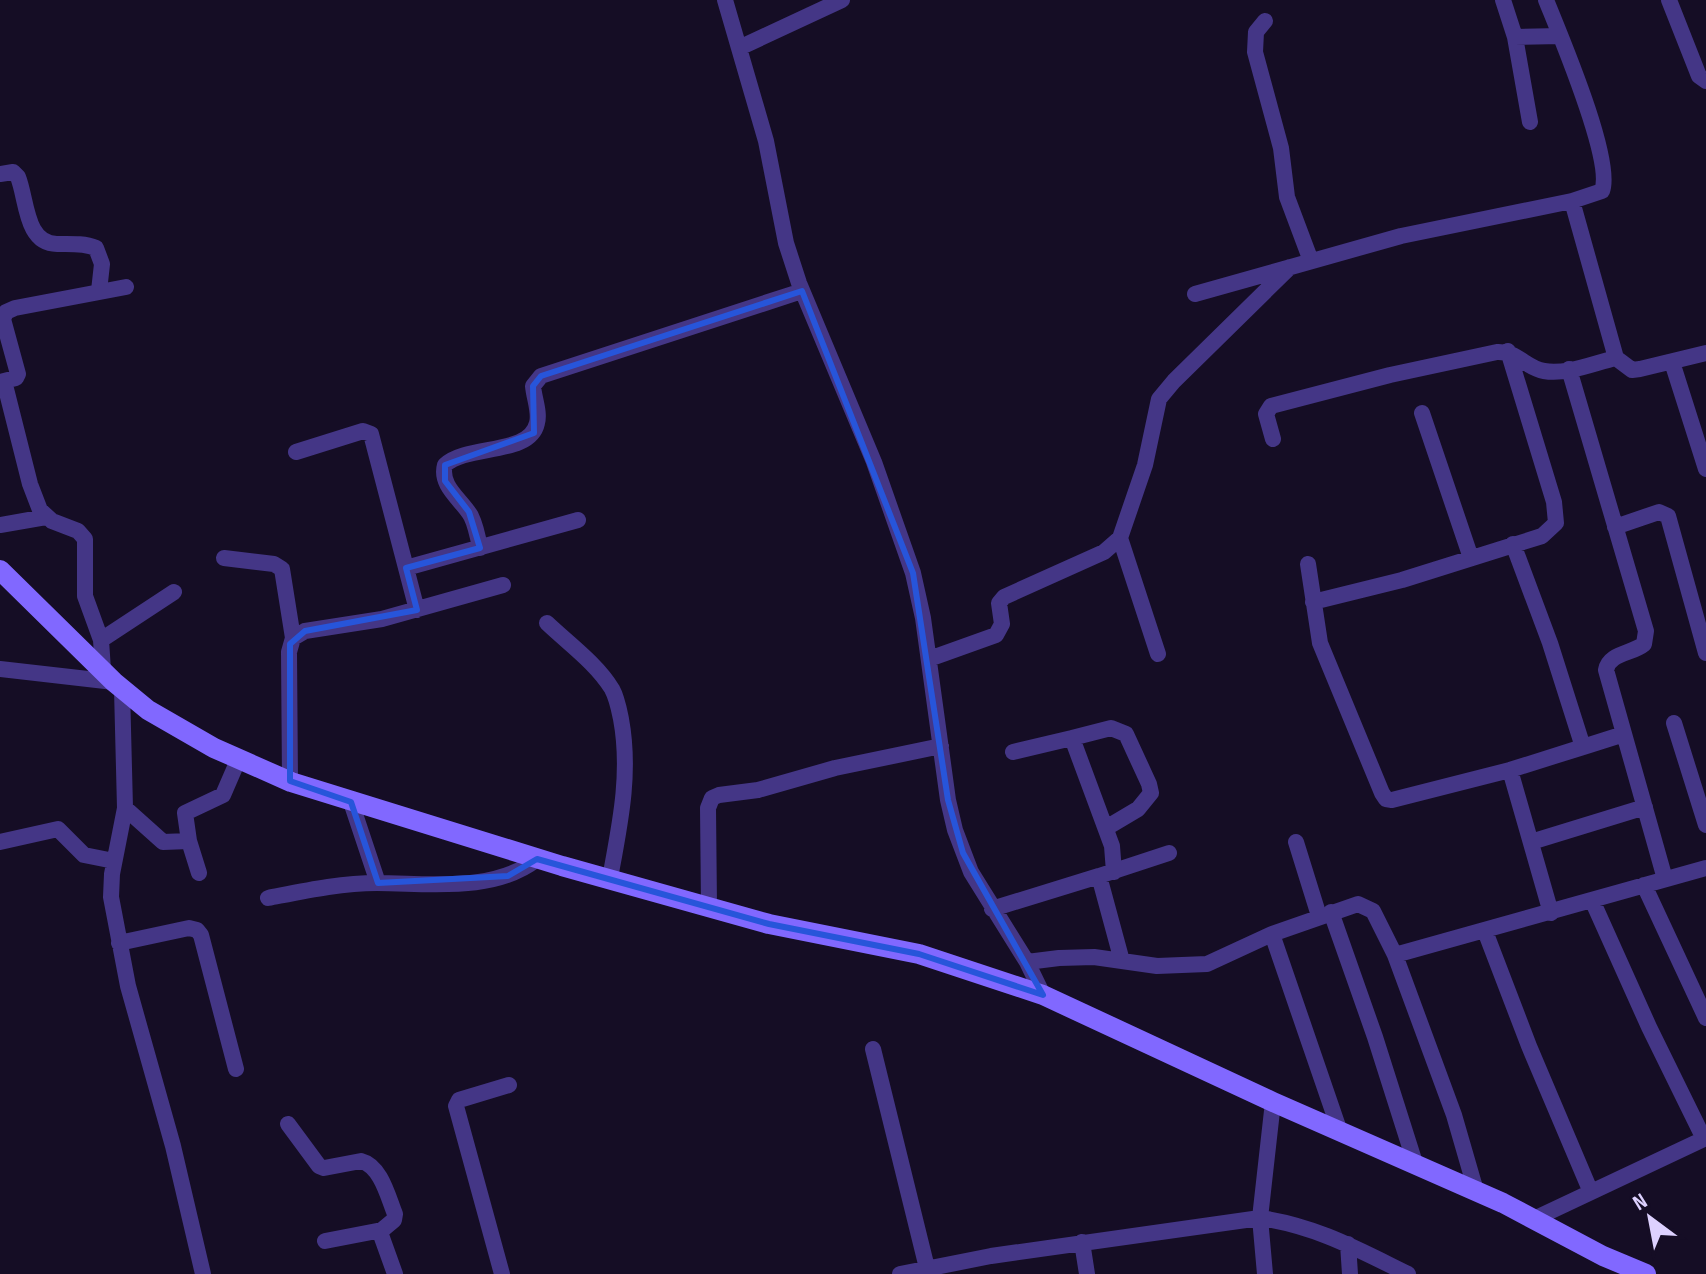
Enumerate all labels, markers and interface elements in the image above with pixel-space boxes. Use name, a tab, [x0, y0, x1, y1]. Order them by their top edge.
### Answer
north arrow	[1610, 1178, 1690, 1258]
text: N	[1628, 1188, 1652, 1217]

